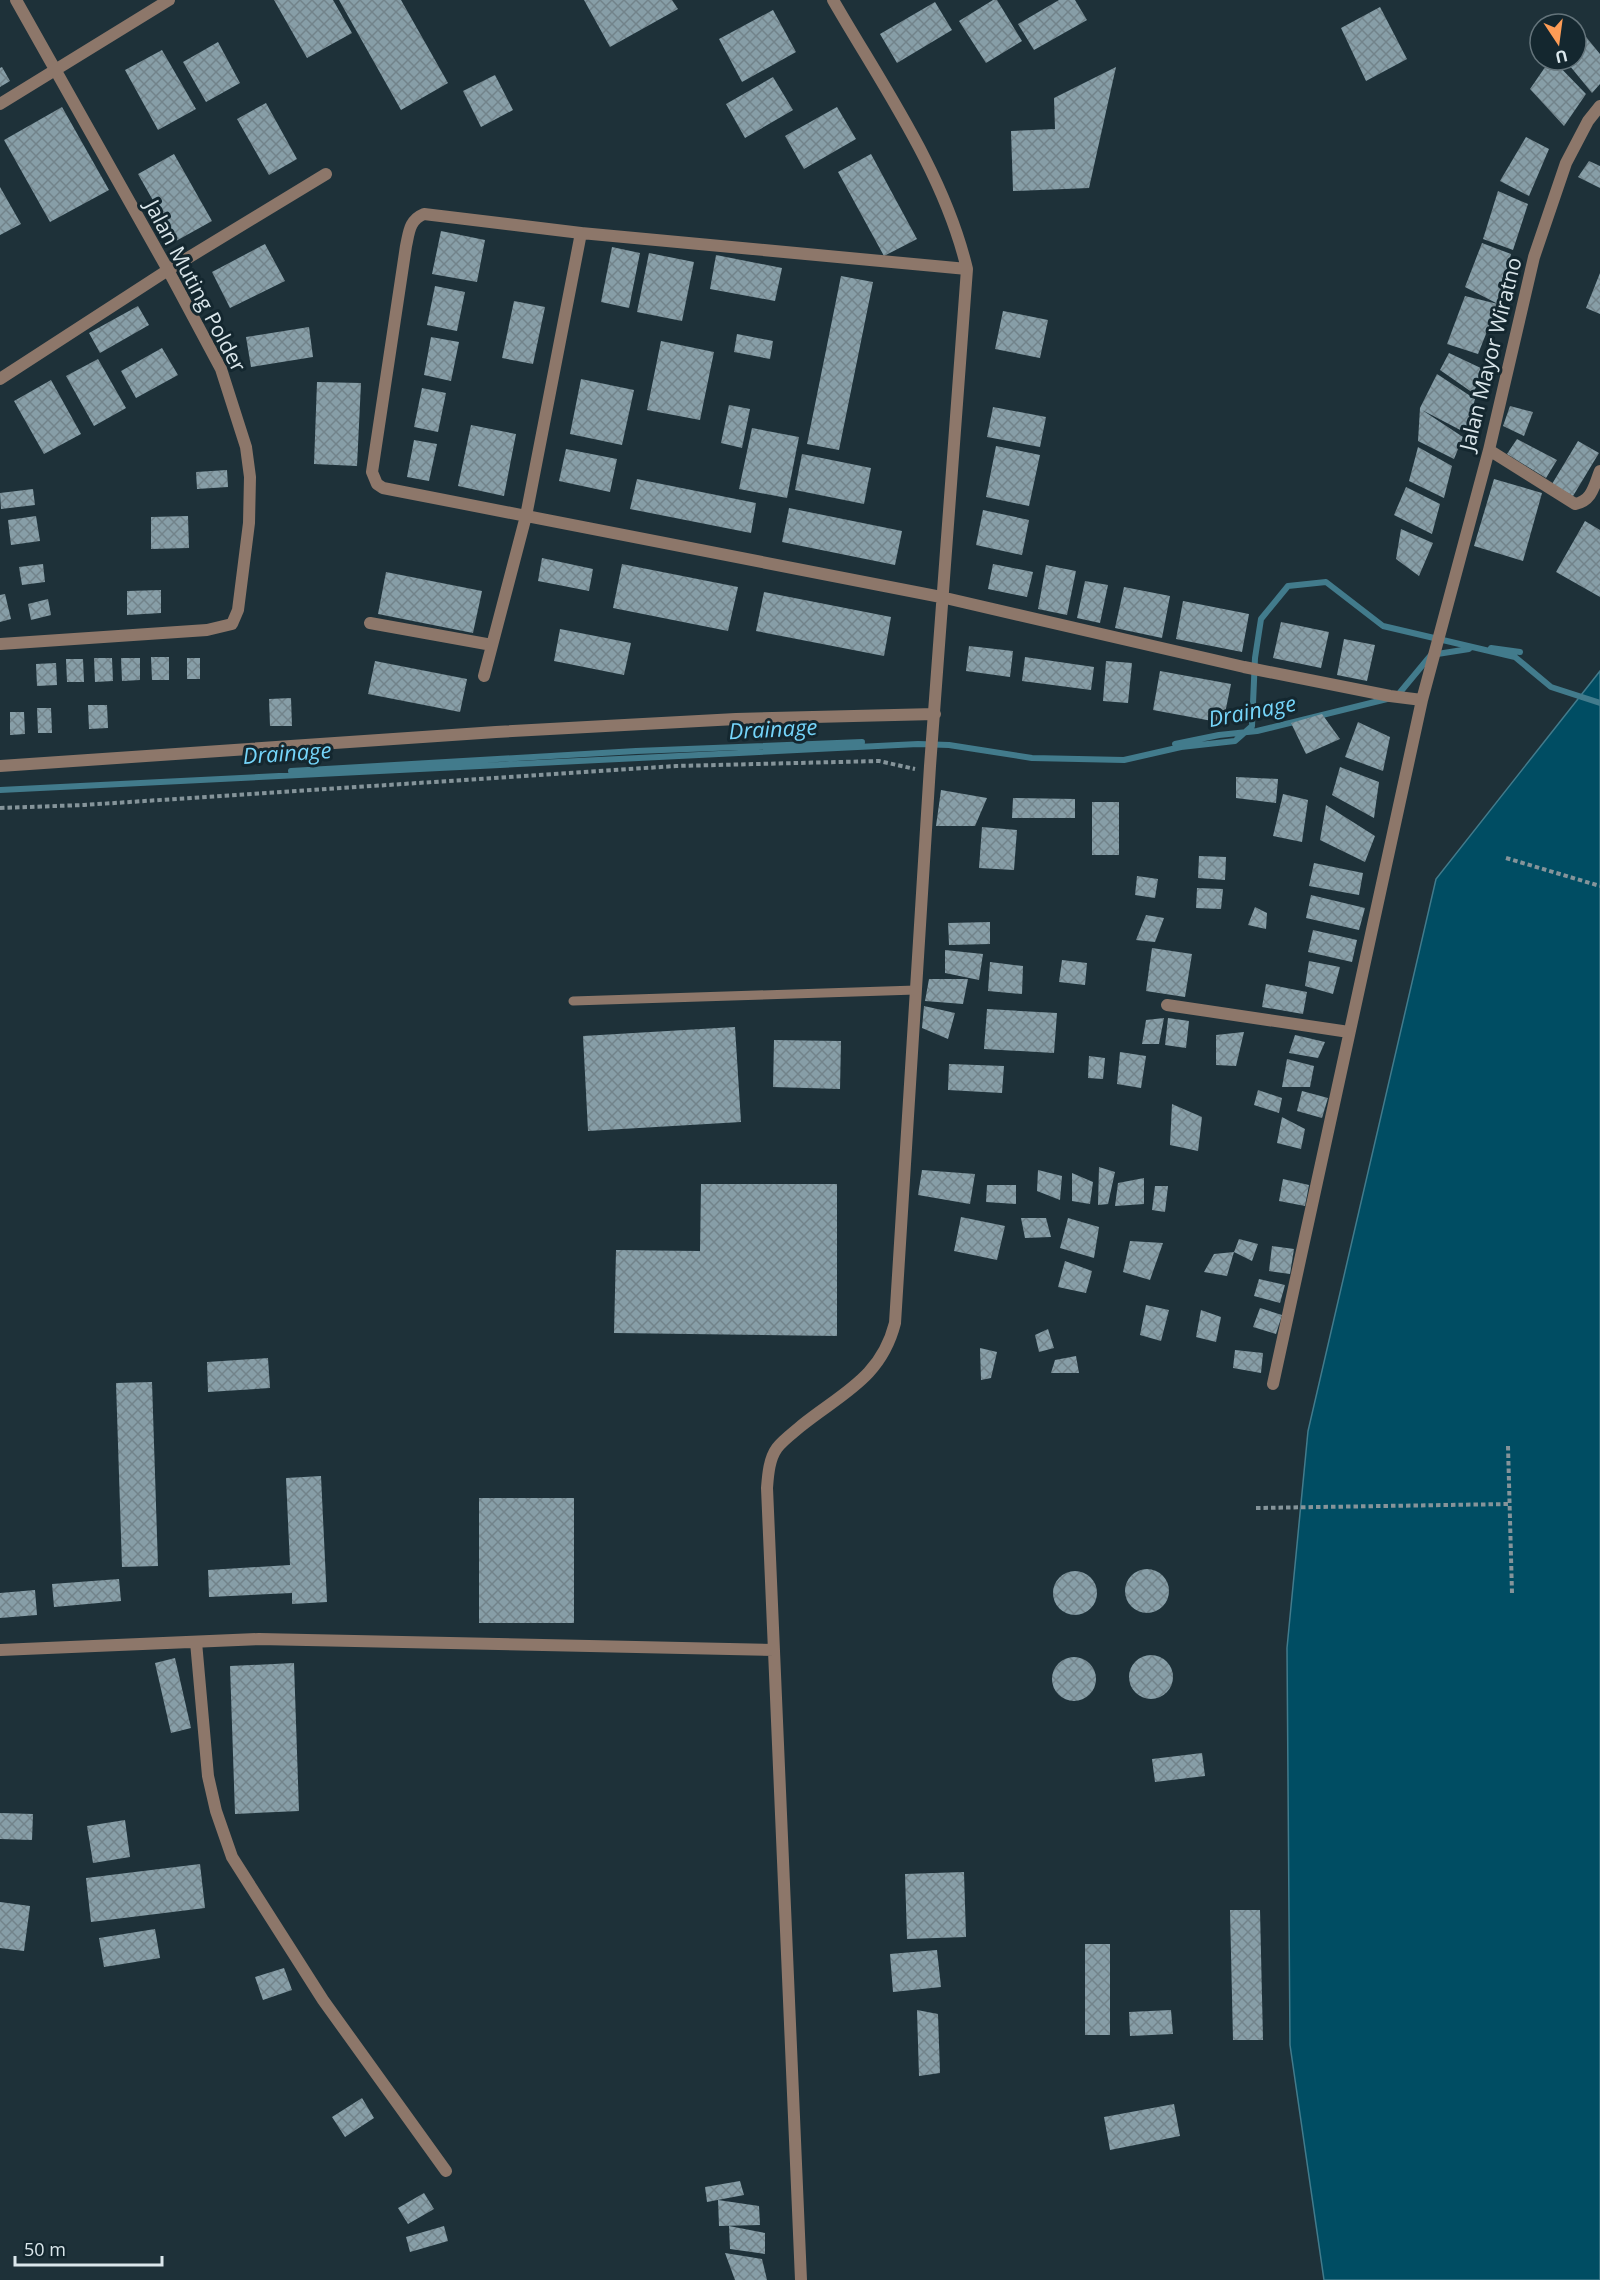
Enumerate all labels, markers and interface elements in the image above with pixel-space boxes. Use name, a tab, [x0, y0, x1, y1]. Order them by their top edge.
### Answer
north arrow	[1528, 12, 1588, 72]
text: U	[1553, 45, 1570, 69]
street label: Jalan Muting Polder	[138, 193, 253, 377]
street label: Jalan Mayor Wiratno	[1452, 254, 1528, 455]
water label: Drainage	[1205, 687, 1298, 733]
water label: Drainage	[728, 711, 818, 745]
water label: Drainage	[242, 734, 332, 770]
scale bar	[15, 2229, 162, 2267]
text: 50 m	[24, 2237, 66, 2261]

